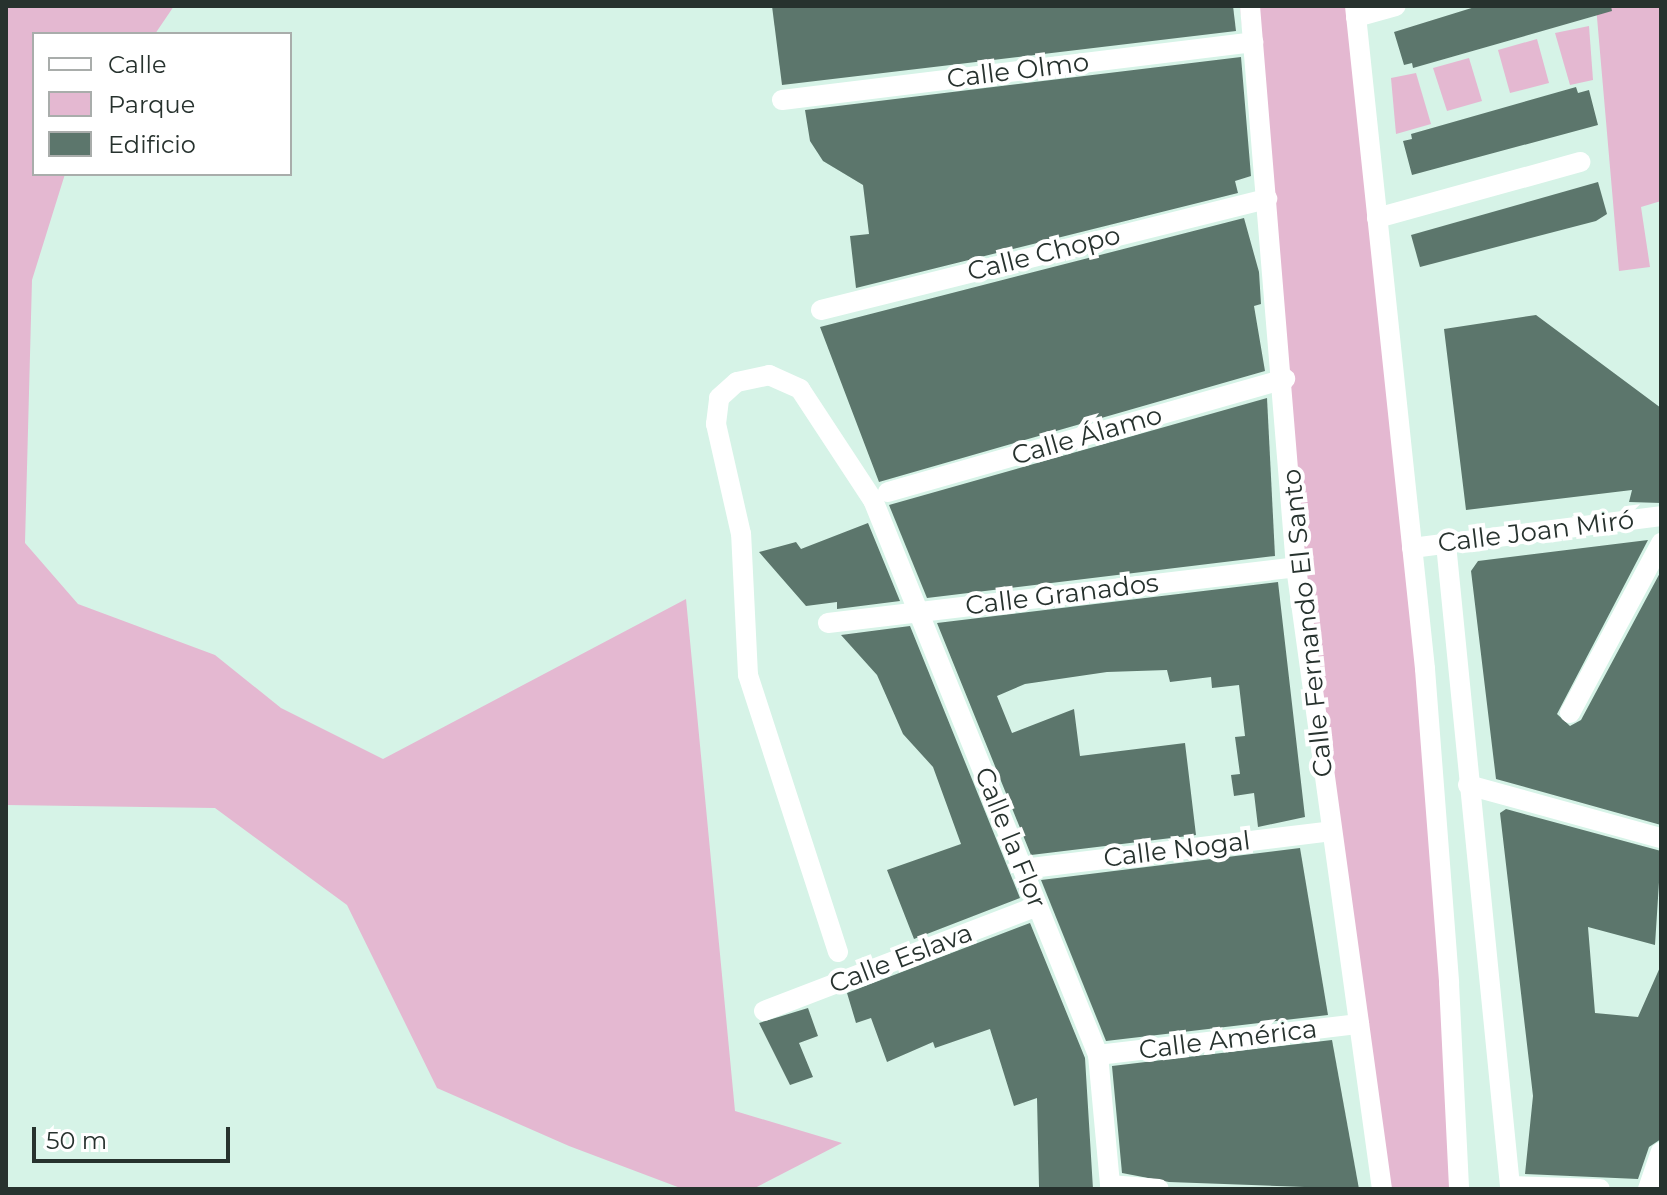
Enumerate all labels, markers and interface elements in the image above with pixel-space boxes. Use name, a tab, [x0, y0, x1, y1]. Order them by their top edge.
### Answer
legend	[32, 32, 292, 176]
street label: Calle Olmo	[945, 47, 1091, 95]
text: Calle	[108, 50, 166, 79]
text: Parque	[108, 90, 195, 119]
text: Edificio	[108, 130, 196, 159]
street label: Calle Chopo	[964, 220, 1124, 288]
street label: Calle Álamo	[1008, 400, 1166, 472]
street label: Calle Fernando El Santo	[1276, 467, 1340, 779]
street label: Calle Joan Miró	[1436, 504, 1636, 560]
street label: Calle Granados	[964, 568, 1160, 622]
street label: Calle la Flor	[968, 763, 1052, 913]
street label: Calle Nogal	[1102, 826, 1252, 874]
street label: Calle Eslava	[825, 917, 977, 1001]
street label: Calle América	[1137, 1014, 1319, 1066]
scale bar	[36, 1111, 234, 1161]
text: 50 m	[46, 1126, 107, 1155]

